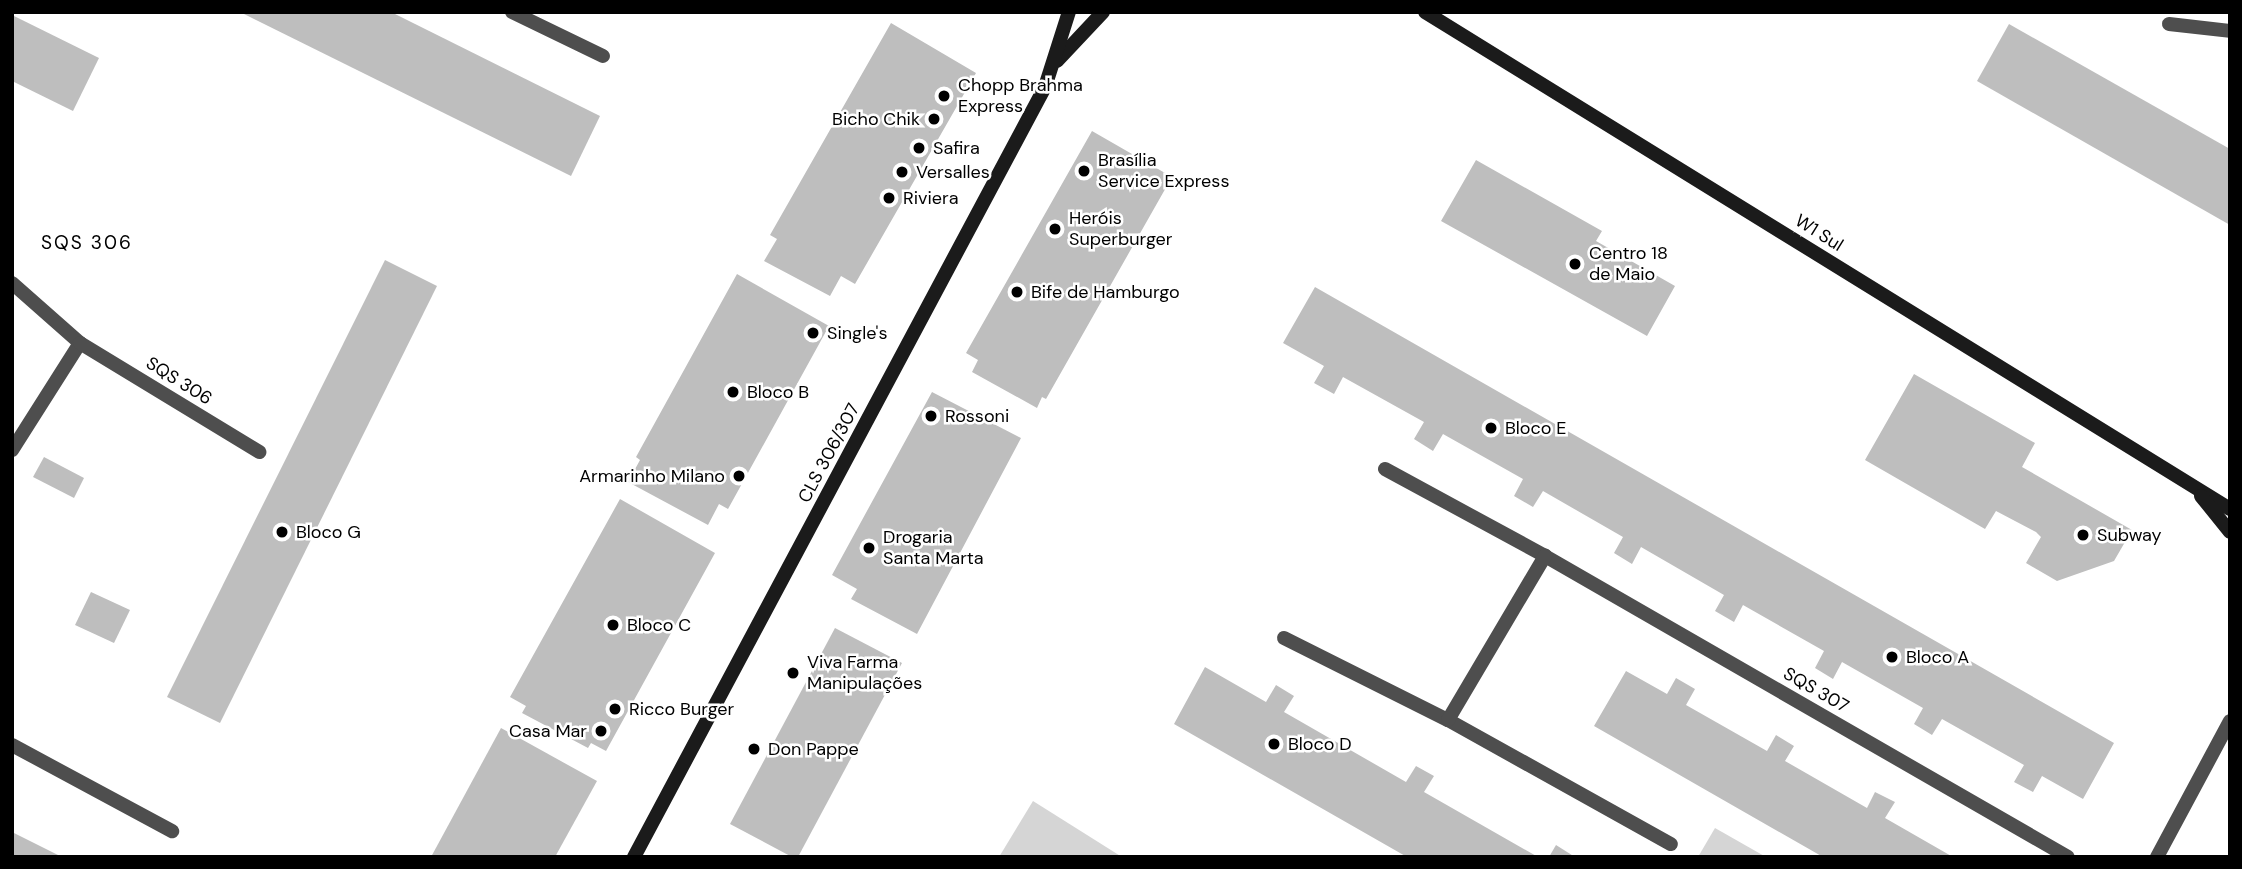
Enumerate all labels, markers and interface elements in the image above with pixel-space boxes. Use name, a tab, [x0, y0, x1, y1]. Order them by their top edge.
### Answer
place label: Chopp Brahma Express	[958, 75, 1083, 118]
marker: Chopp Brahma Express	[936, 88, 952, 104]
place label: Bicho Chik	[832, 108, 920, 130]
marker: Bicho Chik	[926, 111, 942, 127]
place label: Safira	[933, 137, 980, 159]
marker: Safira	[911, 140, 927, 156]
place label: Brasília Service Express	[1098, 150, 1229, 192]
place label: Versalles	[916, 161, 990, 183]
marker: Brasília Service Express	[1076, 163, 1092, 179]
marker: Versalles	[894, 164, 910, 180]
place label: Riviera	[903, 187, 958, 209]
marker: Riviera	[881, 190, 897, 206]
place label: Heróis Superburger	[1069, 208, 1172, 250]
street label: W1 Sul	[1791, 210, 1847, 256]
marker: Heróis Superburger	[1047, 221, 1063, 237]
district label: SQS 306	[42, 232, 132, 254]
place label: Centro 18 de Maio	[1589, 243, 1668, 286]
marker: Centro 18 de Maio	[1567, 256, 1583, 272]
place label: Bife de Hamburgo	[1031, 281, 1180, 303]
marker: Bife de Hamburgo	[1009, 284, 1025, 300]
place label: Single's	[827, 322, 887, 344]
marker: Single's	[805, 325, 821, 341]
street label: SQS 306	[142, 352, 216, 410]
place label: Bloco B	[747, 381, 809, 403]
marker: Bloco B	[725, 384, 741, 400]
street label: CLS 306/307	[794, 400, 864, 506]
place label: Rossoni	[945, 405, 1009, 427]
marker: Rossoni	[923, 408, 939, 424]
place label: Bloco E	[1505, 417, 1566, 439]
marker: Bloco E	[1483, 420, 1499, 436]
place label: Armarinho Milano	[579, 465, 725, 487]
marker: Armarinho Milano	[731, 468, 747, 484]
place label: Bloco G	[296, 521, 361, 543]
marker: Bloco G	[274, 524, 290, 540]
place label: Subway	[2097, 524, 2162, 546]
place label: Drogaria Santa Marta	[883, 527, 984, 570]
marker: Subway	[2075, 527, 2091, 543]
marker: Drogaria Santa Marta	[861, 540, 877, 556]
place label: Bloco C	[627, 614, 691, 636]
marker: Bloco C	[605, 617, 621, 633]
place label: Bloco A	[1906, 646, 1969, 668]
marker: Bloco A	[1884, 649, 1900, 665]
place label: Viva Farma Manipulações	[807, 652, 922, 694]
street label: SQS 307	[1779, 663, 1853, 717]
marker: Viva Farma Manipulações	[785, 665, 801, 681]
place label: Ricco Burger	[629, 698, 734, 720]
marker: Ricco Burger	[607, 701, 623, 717]
place label: Casa Mar	[509, 720, 587, 742]
marker: Casa Mar	[593, 723, 609, 739]
place label: Bloco D	[1288, 733, 1352, 755]
marker: Bloco D	[1266, 736, 1282, 752]
place label: Don Pappe	[768, 738, 859, 760]
marker: Don Pappe	[746, 741, 762, 757]

